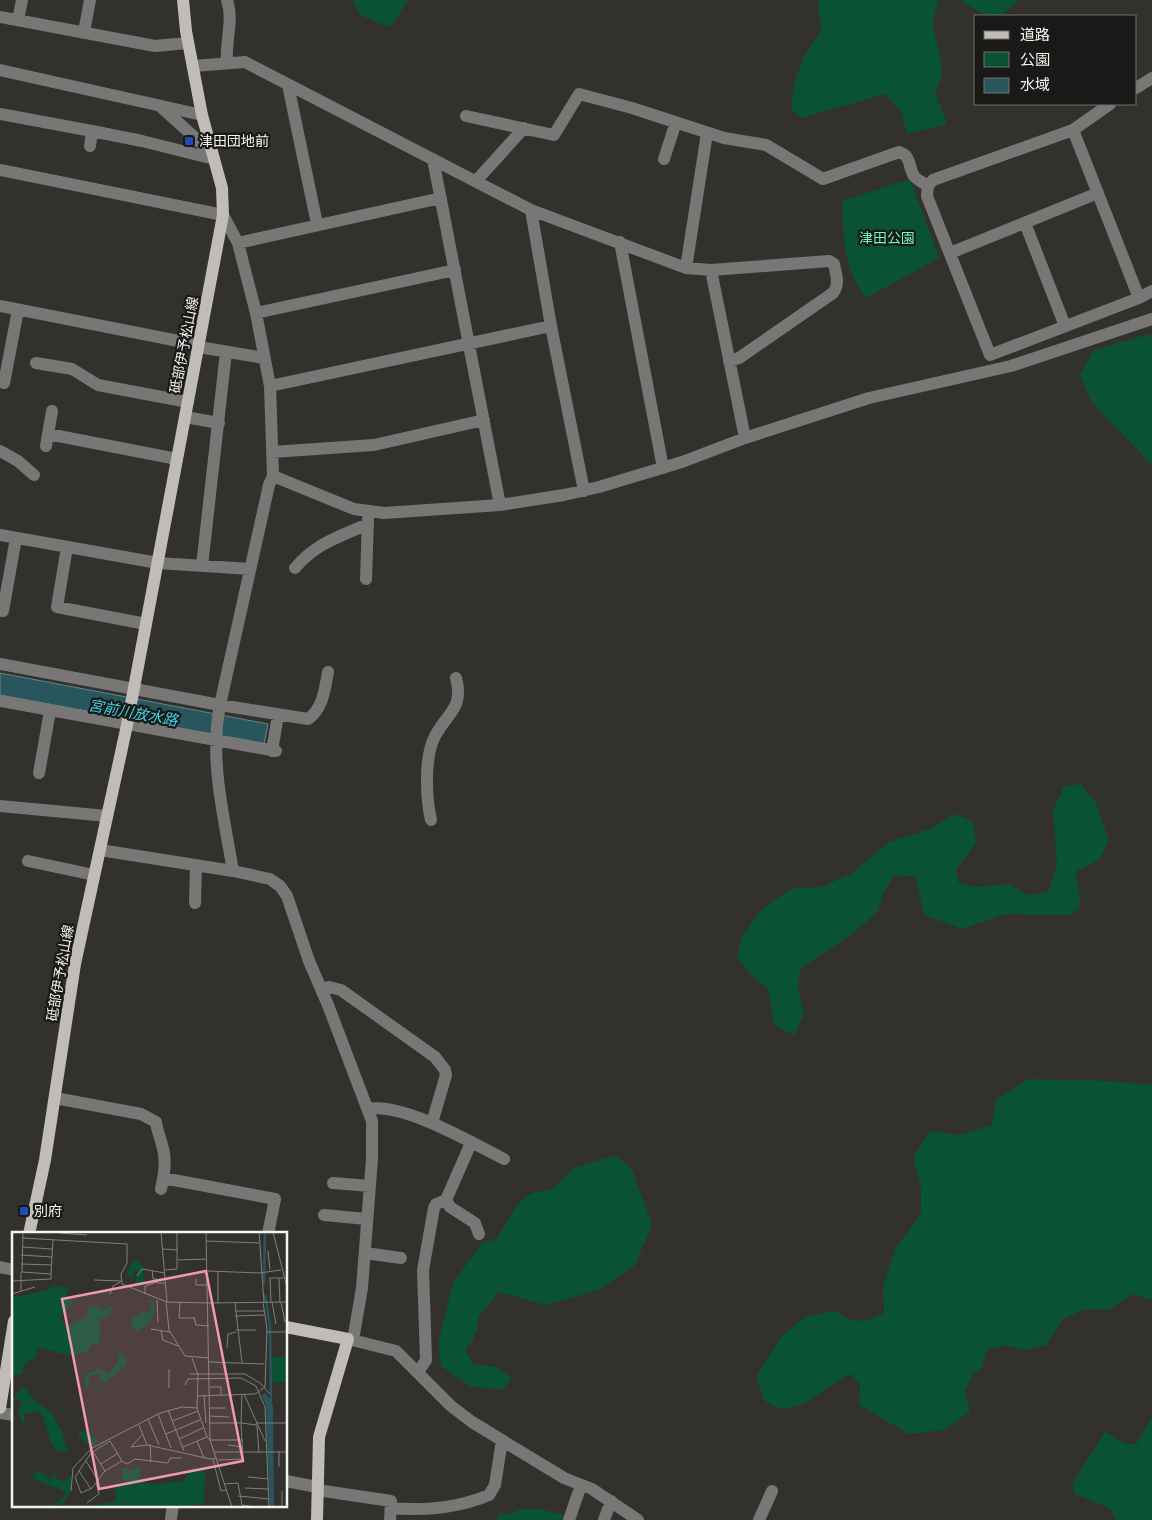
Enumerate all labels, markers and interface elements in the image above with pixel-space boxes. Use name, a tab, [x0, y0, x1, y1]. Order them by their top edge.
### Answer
legend	[974, 15, 1137, 105]
text: 道路	[1020, 25, 1050, 43]
text: 公園	[1020, 50, 1050, 68]
text: 水域	[1020, 75, 1050, 93]
place label: 津田団地前	[199, 132, 269, 149]
marker: 津田団地前	[183, 135, 195, 147]
park label: 津田公園	[859, 229, 915, 246]
street label: 砥部伊予松山線	[166, 295, 201, 395]
water label: 宮前川放水路	[87, 695, 181, 729]
street label: 砥部伊予松山線	[43, 923, 76, 1023]
place label: 別府	[34, 1202, 62, 1219]
marker: 別府	[18, 1205, 30, 1217]
inset map	[12, 1232, 288, 1508]

